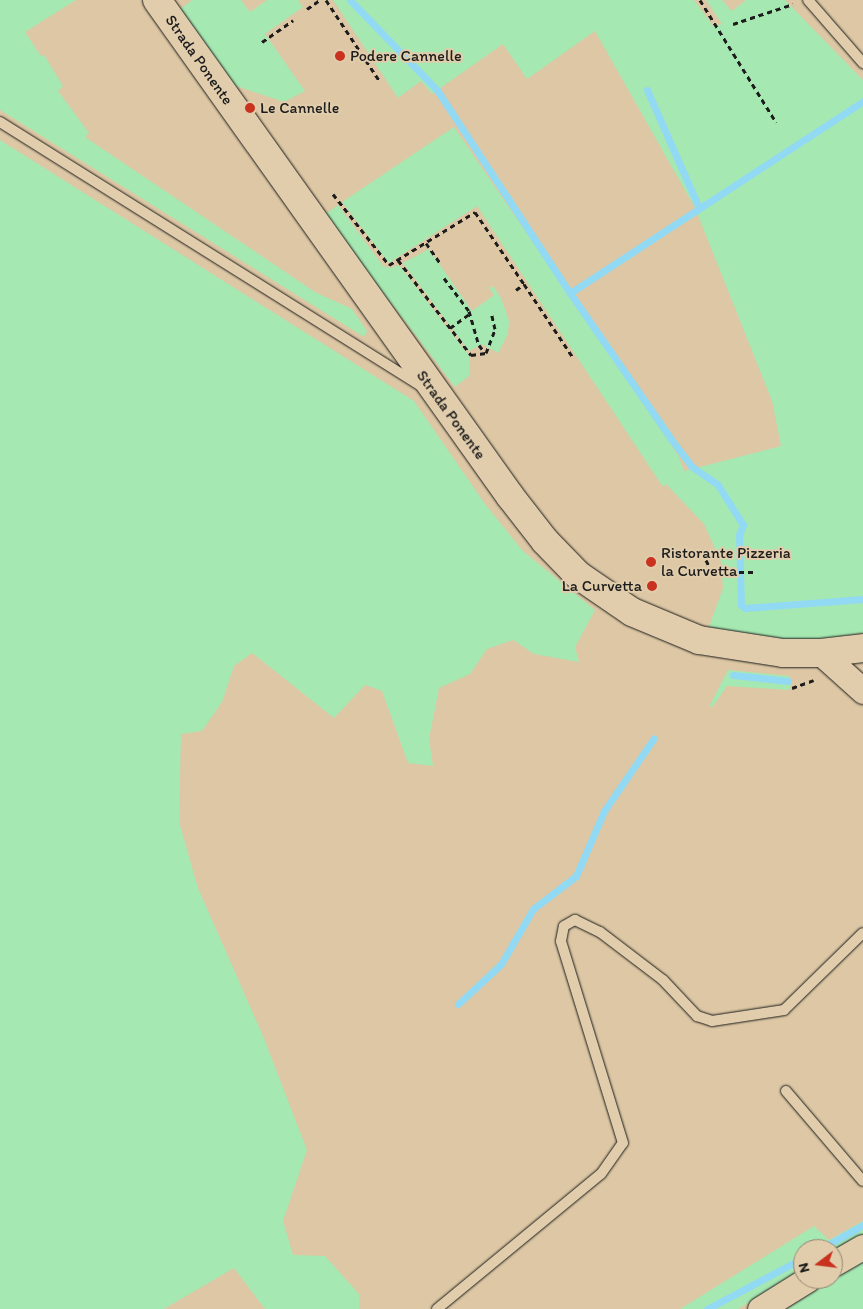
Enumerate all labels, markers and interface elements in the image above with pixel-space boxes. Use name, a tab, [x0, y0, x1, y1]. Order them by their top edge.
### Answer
street label: Strada Ponente	[161, 11, 237, 109]
place label: Podere Cannelle	[350, 46, 461, 66]
marker: Podere Cannelle	[334, 50, 346, 62]
place label: Le Cannelle	[260, 98, 340, 118]
marker: Le Cannelle	[244, 102, 256, 114]
street label: Strada Ponente	[412, 367, 490, 463]
place label: Ristorante Pizzeria la Curvetta	[661, 543, 791, 581]
marker: Ristorante Pizzeria la Curvetta	[645, 556, 657, 568]
place label: La Curvetta	[562, 576, 642, 596]
marker: La Curvetta	[646, 580, 658, 592]
north arrow	[793, 1239, 843, 1289]
text: N	[795, 1261, 813, 1275]

